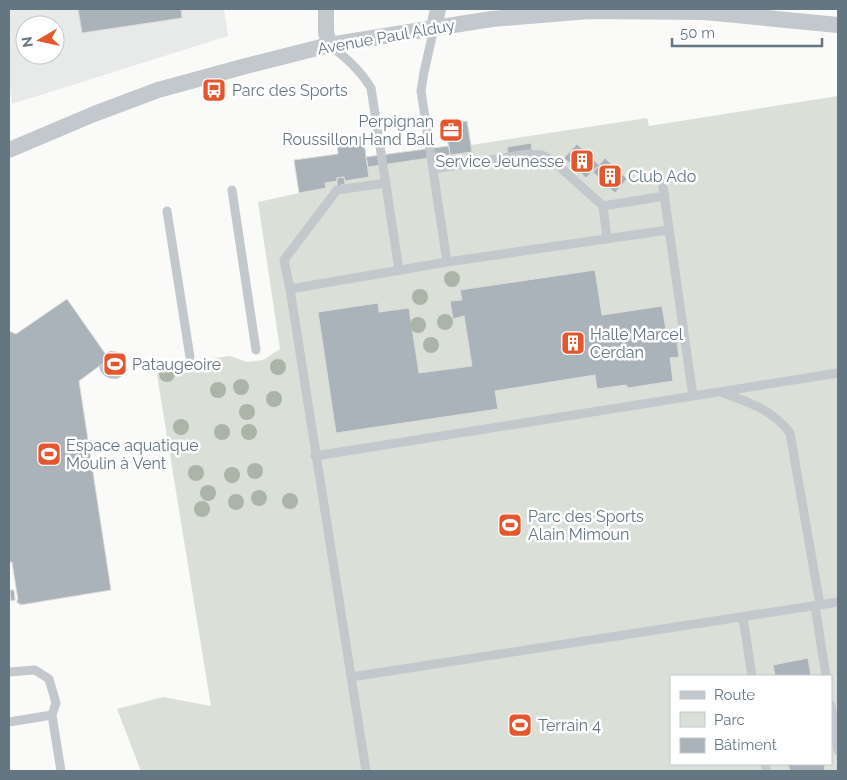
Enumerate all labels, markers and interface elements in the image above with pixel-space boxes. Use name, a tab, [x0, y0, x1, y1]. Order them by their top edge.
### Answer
north arrow	[15, 15, 65, 65]
scale bar	[672, 15, 822, 47]
street label: Avenue Paul Alduy	[316, 16, 456, 58]
text: 50 m	[680, 24, 715, 42]
text: N	[18, 36, 36, 49]
bus stop icon: Parc des Sports	[201, 77, 227, 103]
place label: Parc des Sports	[232, 81, 348, 100]
place label: Perpignan Roussillon Hand Ball	[282, 112, 435, 149]
office icon: Perpignan Roussillon Hand Ball	[438, 117, 464, 143]
building icon: Service Jeunesse	[569, 148, 595, 174]
place label: Service Jeunesse	[435, 152, 564, 171]
building icon: Club Ado	[597, 163, 623, 189]
place label: Club Ado	[628, 167, 696, 186]
place label: Halle Marcel Cerdan	[590, 325, 684, 362]
building icon: Halle Marcel Cerdan	[560, 330, 586, 356]
sports icon: Pataugeoire	[102, 351, 128, 377]
place label: Pataugeoire	[132, 355, 221, 374]
place label: Espace aquatique Moulin à Vent	[66, 436, 199, 473]
sports icon: Espace aquatique Moulin à Vent	[36, 441, 62, 467]
place label: Parc des Sports Alain Mimoun	[528, 507, 644, 544]
sports icon: Parc des Sports Alain Mimoun	[497, 512, 523, 538]
legend	[670, 675, 832, 765]
text: Route	[714, 686, 755, 704]
text: Parc	[714, 711, 745, 729]
sports icon: Terrain 4	[507, 712, 533, 738]
place label: Terrain 4	[538, 716, 601, 735]
text: Bâtiment	[714, 736, 777, 754]

